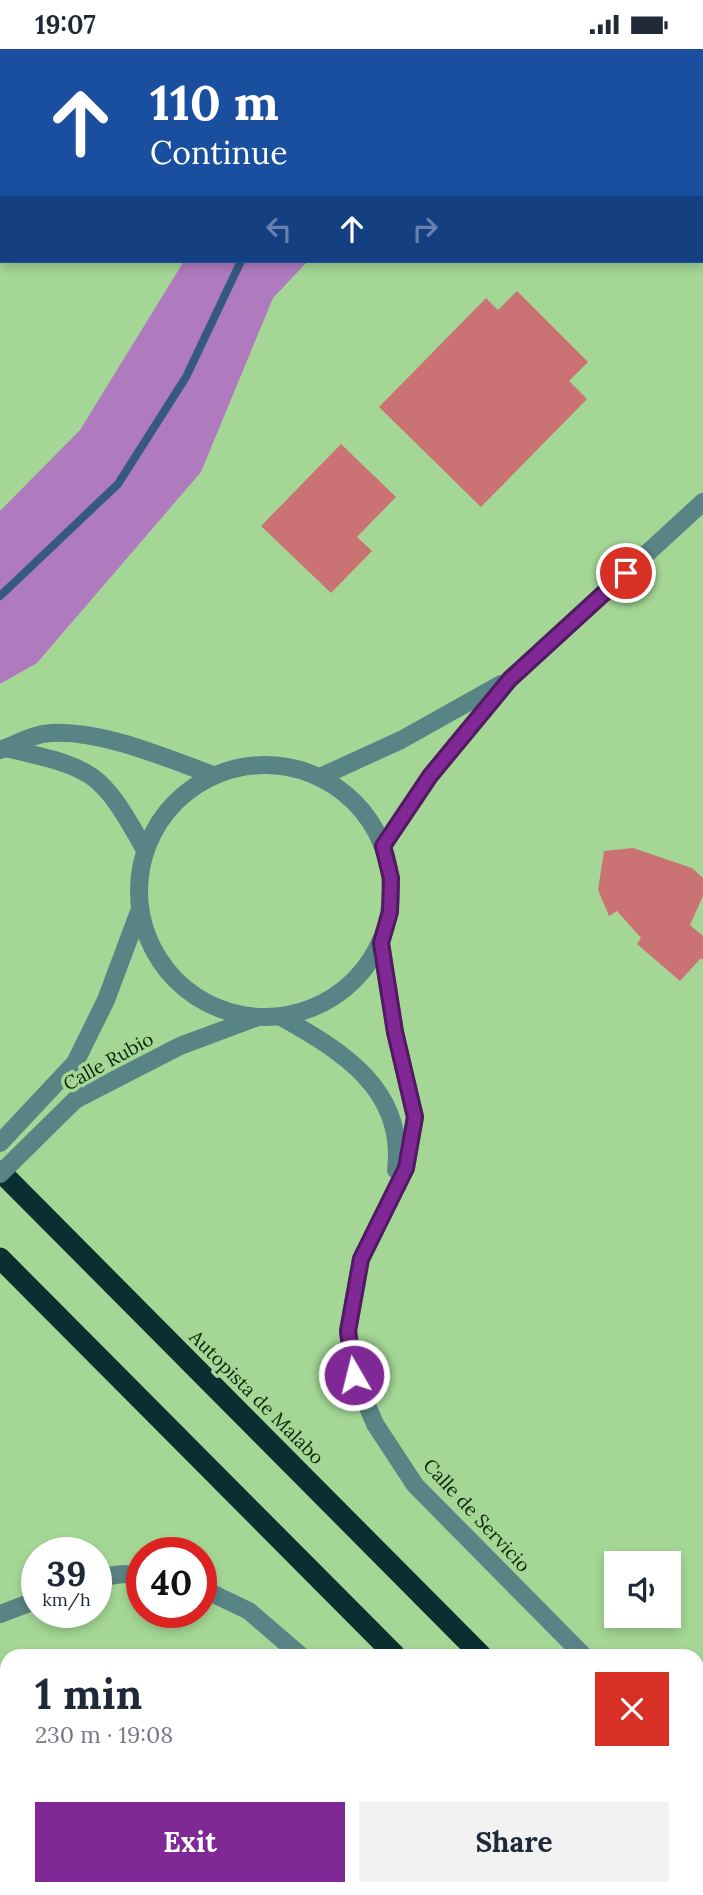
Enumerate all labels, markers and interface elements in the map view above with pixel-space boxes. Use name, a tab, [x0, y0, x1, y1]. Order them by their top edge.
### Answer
text: 19:07	[35, 8, 96, 41]
text: 110 m	[150, 71, 279, 133]
icon: ahead	[35, 77, 126, 168]
text: Continue	[150, 132, 287, 173]
icon: left	[260, 210, 298, 248]
icon: ahead	[333, 210, 371, 248]
icon: right	[406, 210, 444, 248]
pin	[596, 543, 656, 603]
icon: arrive	[607, 554, 645, 592]
street label: Calle Rubio	[59, 1026, 157, 1096]
street label: Autopista de Malabo	[184, 1324, 329, 1469]
position arrow	[317, 1338, 391, 1412]
street label: Calle de Servicio	[418, 1453, 536, 1577]
speed limit sign: 40	[126, 1537, 217, 1628]
text: 39	[47, 1551, 86, 1596]
map controls	[604, 1551, 681, 1628]
button: sound	[604, 1551, 681, 1628]
text: km/h	[42, 1588, 91, 1611]
text: 1 min	[35, 1667, 142, 1721]
button: close	[595, 1672, 669, 1746]
text: 230 m · 19:08	[35, 1720, 173, 1749]
button: Exit	[35, 1802, 345, 1882]
button: Share	[359, 1802, 669, 1882]

